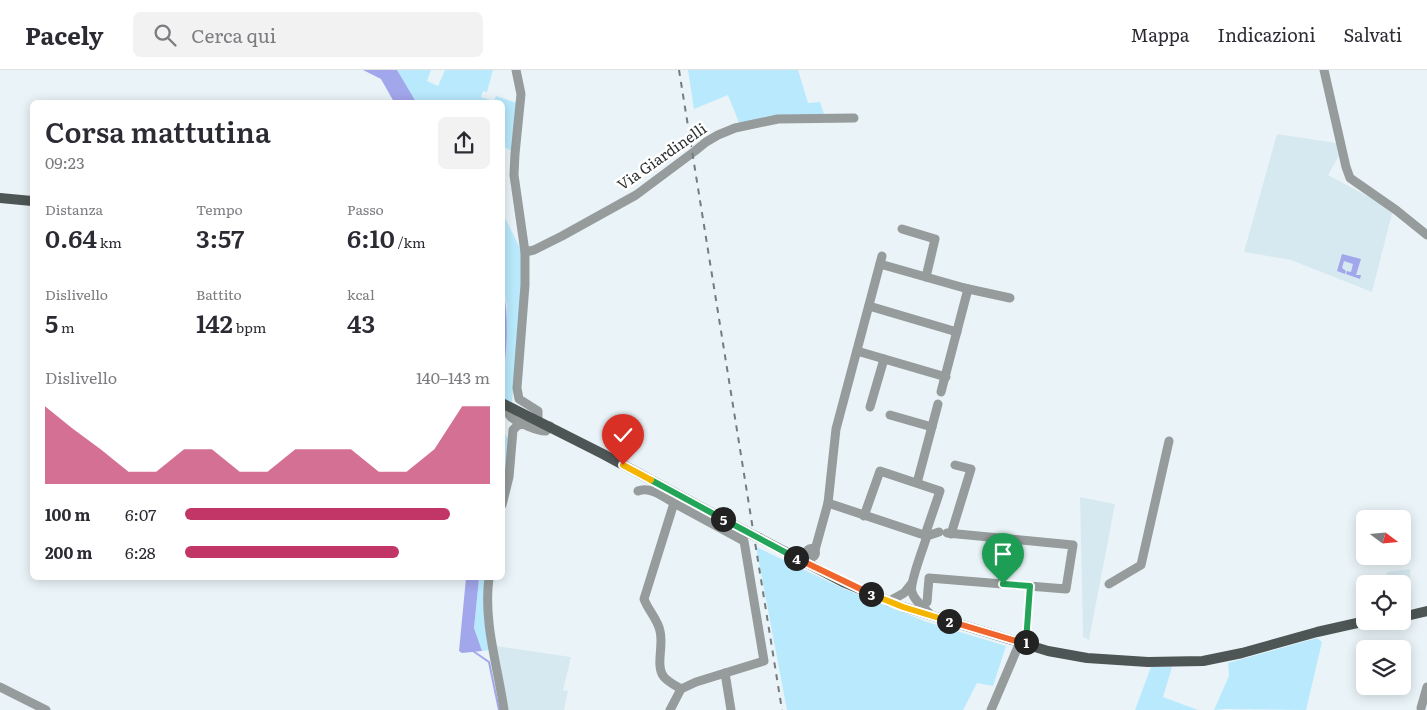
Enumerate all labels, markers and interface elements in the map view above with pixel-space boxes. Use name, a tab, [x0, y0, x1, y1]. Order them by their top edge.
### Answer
search box	[133, 12, 483, 57]
text: Pacely	[25, 17, 103, 52]
icon: search	[151, 21, 179, 49]
text: Cerca qui	[191, 21, 276, 49]
text: Mappa	[1131, 21, 1190, 48]
text: Indicazioni	[1218, 21, 1315, 48]
text: Salvati	[1343, 21, 1402, 48]
text: Corsa mattutina	[45, 110, 271, 152]
street label: Via Giardinelli	[612, 116, 711, 195]
button: share	[438, 117, 490, 169]
text: 09:23	[45, 150, 85, 174]
text: Distanza	[45, 199, 103, 219]
text: Tempo	[196, 199, 243, 219]
text: Passo	[347, 199, 384, 219]
text: 0.64	[45, 219, 97, 256]
text: 3:57	[196, 219, 244, 256]
text: 6:10	[347, 219, 395, 256]
text: km	[97, 232, 122, 252]
text: /km	[395, 232, 426, 252]
text: Dislivello	[45, 284, 108, 304]
text: Battito	[196, 284, 242, 304]
text: kcal	[347, 284, 375, 304]
text: 5	[45, 304, 58, 341]
text: 142	[196, 304, 233, 341]
text: 43	[347, 304, 375, 341]
text: m	[58, 317, 75, 337]
text: bpm	[233, 317, 266, 337]
text: Dislivello	[45, 365, 117, 389]
text: 140–143 m	[416, 365, 490, 389]
pin	[602, 414, 644, 465]
icon: check	[609, 421, 637, 449]
text: 100 m	[45, 502, 91, 526]
text: 6:07	[125, 502, 156, 526]
pin: 5	[710, 506, 736, 532]
text: 5	[720, 509, 727, 529]
north arrow	[1356, 510, 1411, 565]
map controls	[1356, 510, 1411, 695]
pin	[982, 533, 1024, 584]
text: 200 m	[45, 540, 92, 564]
text: 6:28	[125, 540, 156, 564]
icon: arrive	[989, 540, 1017, 568]
pin: 4	[784, 546, 808, 570]
text: 4	[792, 548, 801, 568]
button: locate	[1356, 575, 1411, 630]
pin: 3	[858, 582, 884, 606]
text: 3	[868, 584, 875, 604]
pin: 2	[936, 608, 962, 634]
text: 2	[946, 611, 953, 631]
pin: 1	[1014, 630, 1038, 654]
text: 1	[1024, 632, 1029, 652]
button: layers	[1356, 640, 1411, 695]

